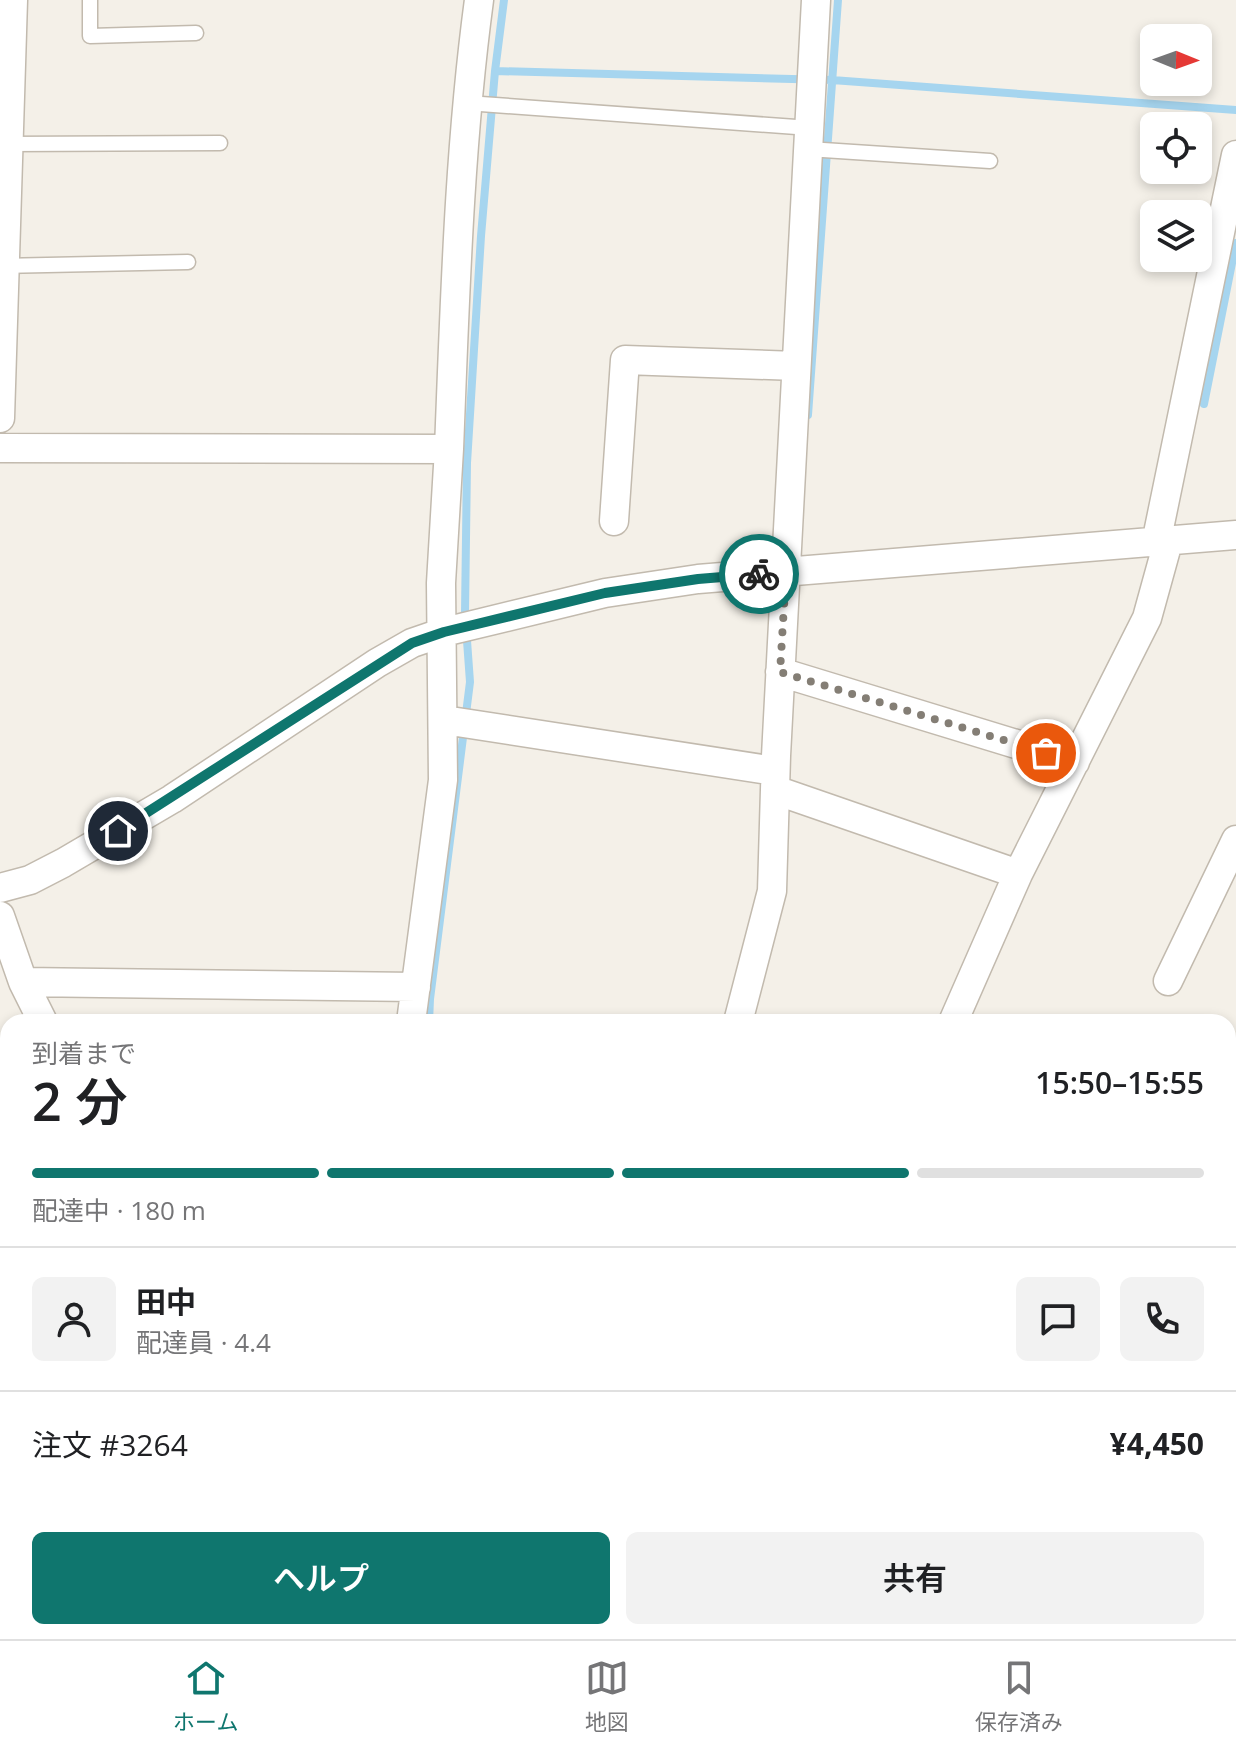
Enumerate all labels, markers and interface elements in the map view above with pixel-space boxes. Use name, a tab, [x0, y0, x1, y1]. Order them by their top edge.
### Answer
north arrow	[1140, 24, 1212, 96]
map controls	[1140, 24, 1212, 272]
button: locate	[1140, 112, 1212, 184]
button: layers	[1140, 200, 1212, 272]
courier	[719, 534, 799, 614]
icon: bike	[737, 552, 781, 596]
pin	[1012, 719, 1080, 787]
icon: bag	[1024, 731, 1068, 775]
pin	[84, 797, 152, 865]
icon: home	[96, 809, 140, 853]
text: 到着まで	[32, 1035, 136, 1071]
text: 15:50–15:55	[1035, 1062, 1204, 1103]
text: 2 分	[32, 1065, 127, 1136]
text: 配達中 · 180 m	[32, 1192, 206, 1228]
button: person	[32, 1277, 116, 1361]
button: chat	[1016, 1277, 1100, 1361]
button: phone	[1120, 1277, 1204, 1361]
text: 田中	[136, 1281, 196, 1322]
text: 配達員 · 4.4	[136, 1324, 271, 1360]
text: ¥4,450	[1110, 1423, 1204, 1464]
text: 注文 #3264	[32, 1424, 188, 1465]
button: ヘルプ	[32, 1532, 610, 1624]
button: 共有	[626, 1532, 1204, 1624]
tab: ホーム	[173, 1656, 238, 1736]
tab: 地図	[585, 1656, 629, 1736]
tab: 保存済み	[975, 1656, 1063, 1736]

